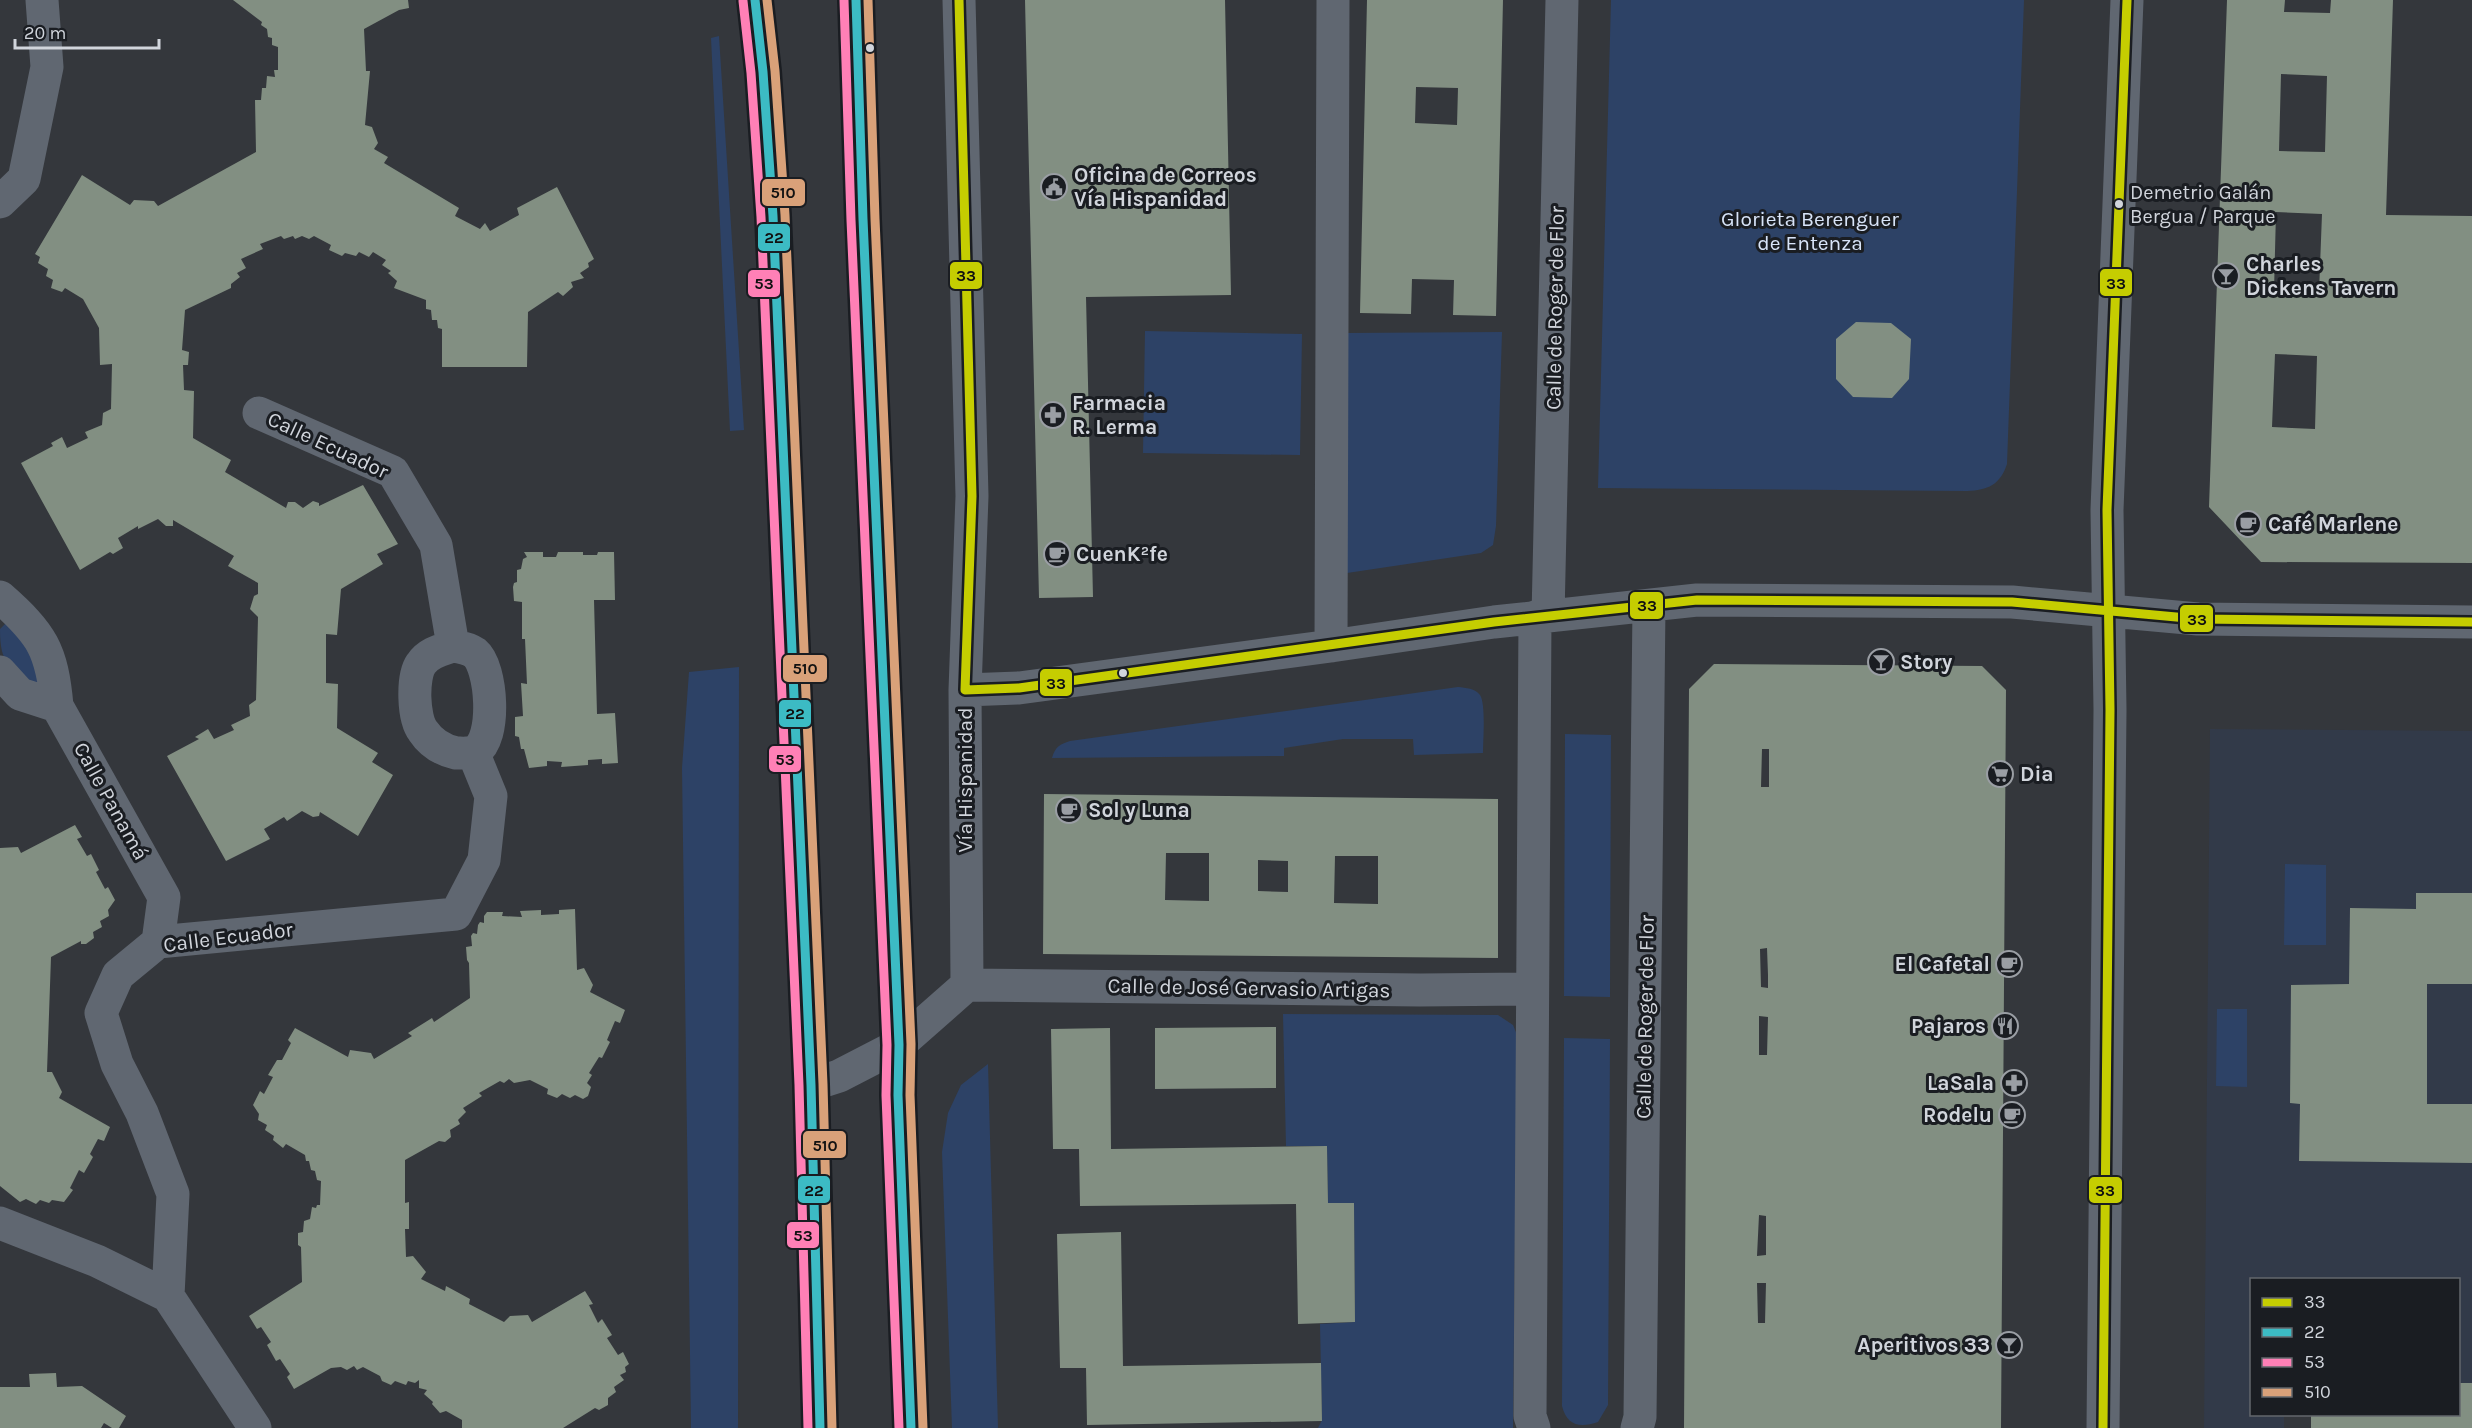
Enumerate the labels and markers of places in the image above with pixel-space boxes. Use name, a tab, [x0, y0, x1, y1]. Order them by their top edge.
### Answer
unlabelled marker	[864, 42, 876, 54]
place label: Oficina de Correos Vía Hispanidad	[1074, 163, 1257, 211]
public building icon: Oficina de Correos Vía Hispanidad	[1039, 172, 1069, 202]
place label: Demetrio Galán Bergua / Parque	[2130, 181, 2276, 228]
marker: Demetrio Galán Bergua / Parque	[2113, 198, 2125, 210]
place label: Charles Dickens Tavern	[2246, 252, 2396, 300]
bar icon: Charles Dickens Tavern	[2211, 261, 2241, 291]
place label: Farmacia R. Lerma	[1072, 391, 1166, 439]
pharmacy icon: Farmacia R. Lerma	[1038, 400, 1068, 430]
cafe icon: Café Marlene	[2233, 509, 2263, 539]
place label: Café Marlene	[2268, 512, 2398, 536]
cafe icon: CuenK²fe	[1042, 539, 1072, 569]
place label: CuenK²fe	[1076, 542, 1168, 566]
bar icon: Story	[1866, 647, 1896, 677]
place label: Story	[1900, 650, 1953, 674]
unlabelled marker	[1117, 667, 1129, 679]
supermarket icon: Dia	[1985, 759, 2015, 789]
place label: Dia	[2020, 762, 2054, 786]
cafe icon: Sol y Luna	[1054, 795, 1084, 825]
place label: Sol y Luna	[1088, 798, 1190, 822]
cafe icon: El Cafetal	[1994, 949, 2024, 979]
place label: El Cafetal	[1895, 952, 1990, 976]
restaurant icon: Pajaros	[1990, 1011, 2020, 1041]
place label: Pajaros	[1911, 1014, 1986, 1038]
pharmacy icon: LaSala	[1999, 1068, 2029, 1098]
place label: LaSala	[1927, 1071, 1994, 1095]
cafe icon: Rodelu	[1997, 1100, 2027, 1130]
place label: Rodelu	[1923, 1103, 1992, 1127]
bar icon: Aperitivos 33	[1994, 1330, 2024, 1360]
place label: Aperitivos 33	[1857, 1333, 1990, 1357]

